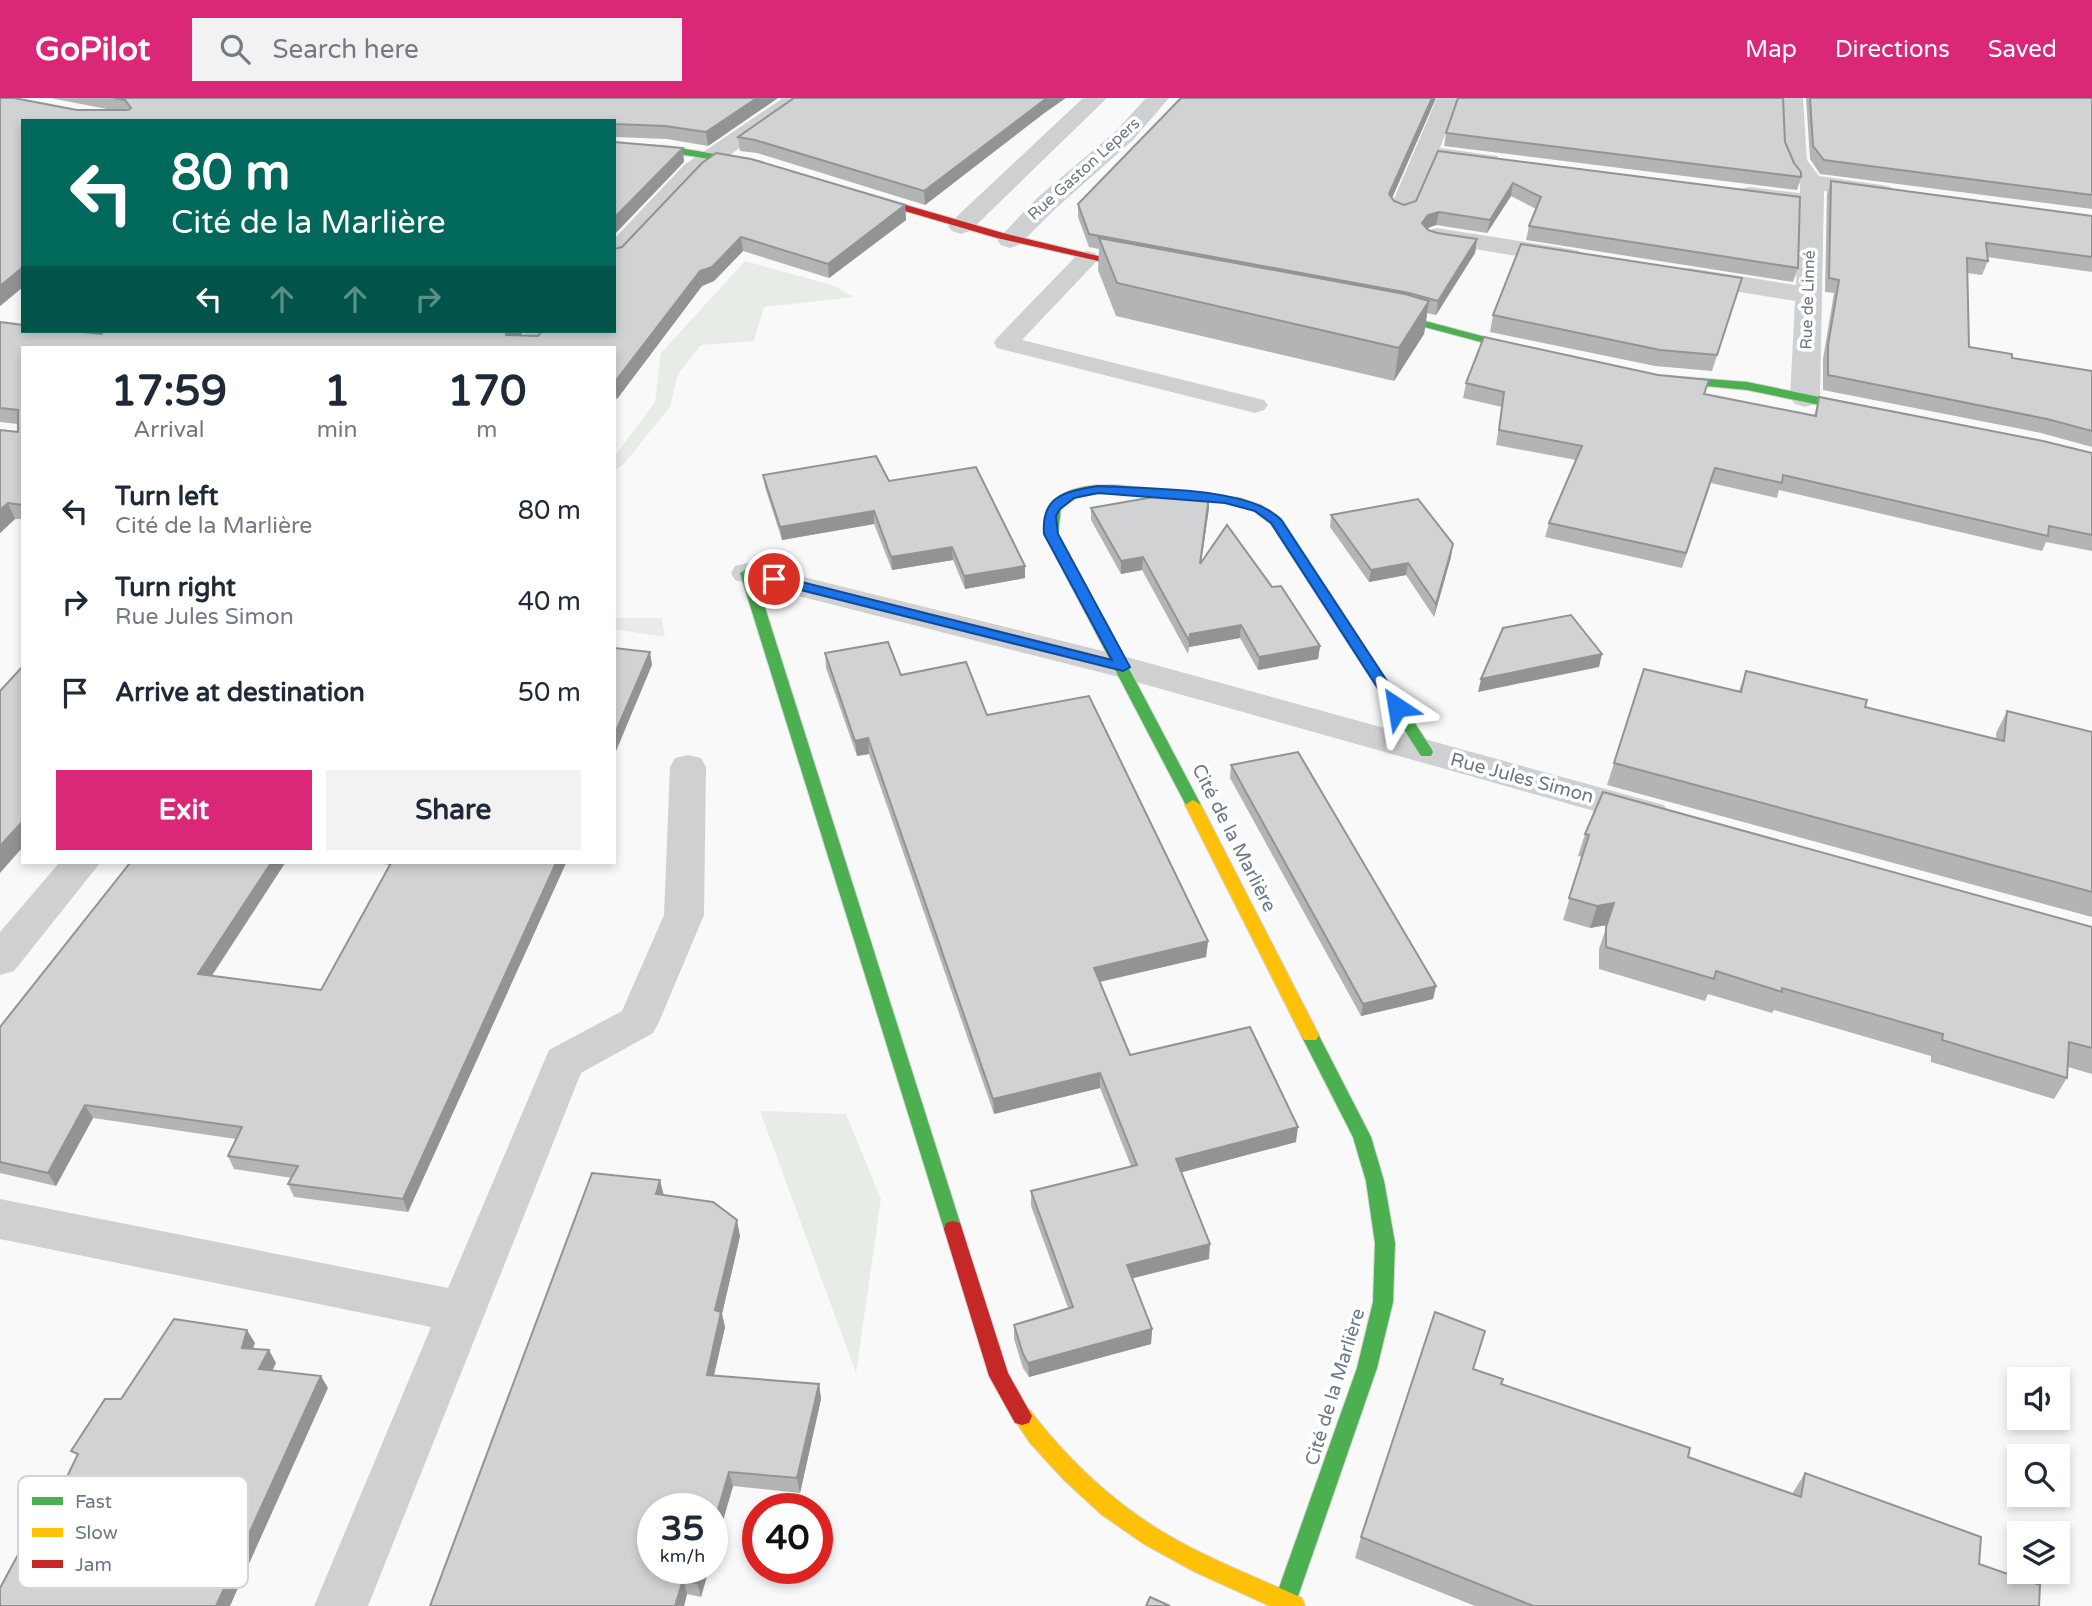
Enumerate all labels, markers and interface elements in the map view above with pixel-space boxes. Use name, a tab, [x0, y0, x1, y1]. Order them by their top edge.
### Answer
search box	[192, 18, 682, 81]
text: GoPilot	[35, 30, 150, 69]
icon: search	[216, 30, 254, 68]
text: Search here	[272, 34, 419, 65]
text: Map	[1745, 35, 1797, 64]
text: Directions	[1835, 35, 1950, 64]
text: Saved	[1988, 35, 2057, 64]
street label: Rue Gaston Lepers	[1024, 113, 1144, 225]
text: 80 m	[171, 144, 290, 203]
icon: left	[56, 147, 147, 238]
text: Cité de la Marlière	[171, 204, 446, 242]
street label: Rue de Linné	[1796, 250, 1820, 350]
icon: left	[190, 280, 228, 318]
icon: ahead	[263, 280, 301, 318]
icon: ahead	[336, 280, 374, 318]
icon: right	[409, 280, 447, 318]
text: 17:59	[111, 366, 227, 417]
text: 1	[324, 366, 350, 417]
text: 170	[447, 366, 526, 417]
text: Arrival	[133, 416, 204, 444]
text: min	[317, 416, 358, 444]
text: m	[476, 416, 497, 444]
text: Turn left	[115, 481, 218, 512]
icon: left	[56, 492, 94, 530]
text: 80 m	[518, 495, 581, 526]
text: Cité de la Marlière	[115, 512, 312, 540]
pin	[744, 549, 804, 609]
icon: arrive	[755, 560, 793, 598]
text: Turn right	[115, 572, 236, 603]
icon: right	[56, 583, 94, 621]
text: 40 m	[518, 586, 581, 617]
text: Rue Jules Simon	[115, 603, 294, 631]
position arrow	[1360, 670, 1434, 744]
icon: arrive	[56, 674, 94, 712]
text: Arrive at destination	[115, 677, 365, 708]
text: 50 m	[518, 677, 581, 708]
street label: Rue Jules Simon	[1448, 748, 1596, 808]
street label: Cité de la Marlière	[1187, 760, 1281, 916]
button: Exit	[56, 770, 312, 850]
button: Share	[326, 770, 581, 850]
street label: Cité de la Marlière	[1301, 1306, 1369, 1468]
map controls	[2007, 1367, 2070, 1584]
button: sound	[2007, 1367, 2070, 1430]
button: search	[2007, 1444, 2070, 1507]
legend	[18, 1476, 248, 1588]
text: Fast	[75, 1491, 112, 1513]
speed limit sign: 40	[742, 1493, 833, 1584]
text: 35	[661, 1508, 704, 1550]
button: layers	[2007, 1521, 2070, 1584]
text: Slow	[75, 1522, 118, 1544]
text: km/h	[660, 1545, 705, 1567]
text: Jam	[75, 1554, 112, 1576]

